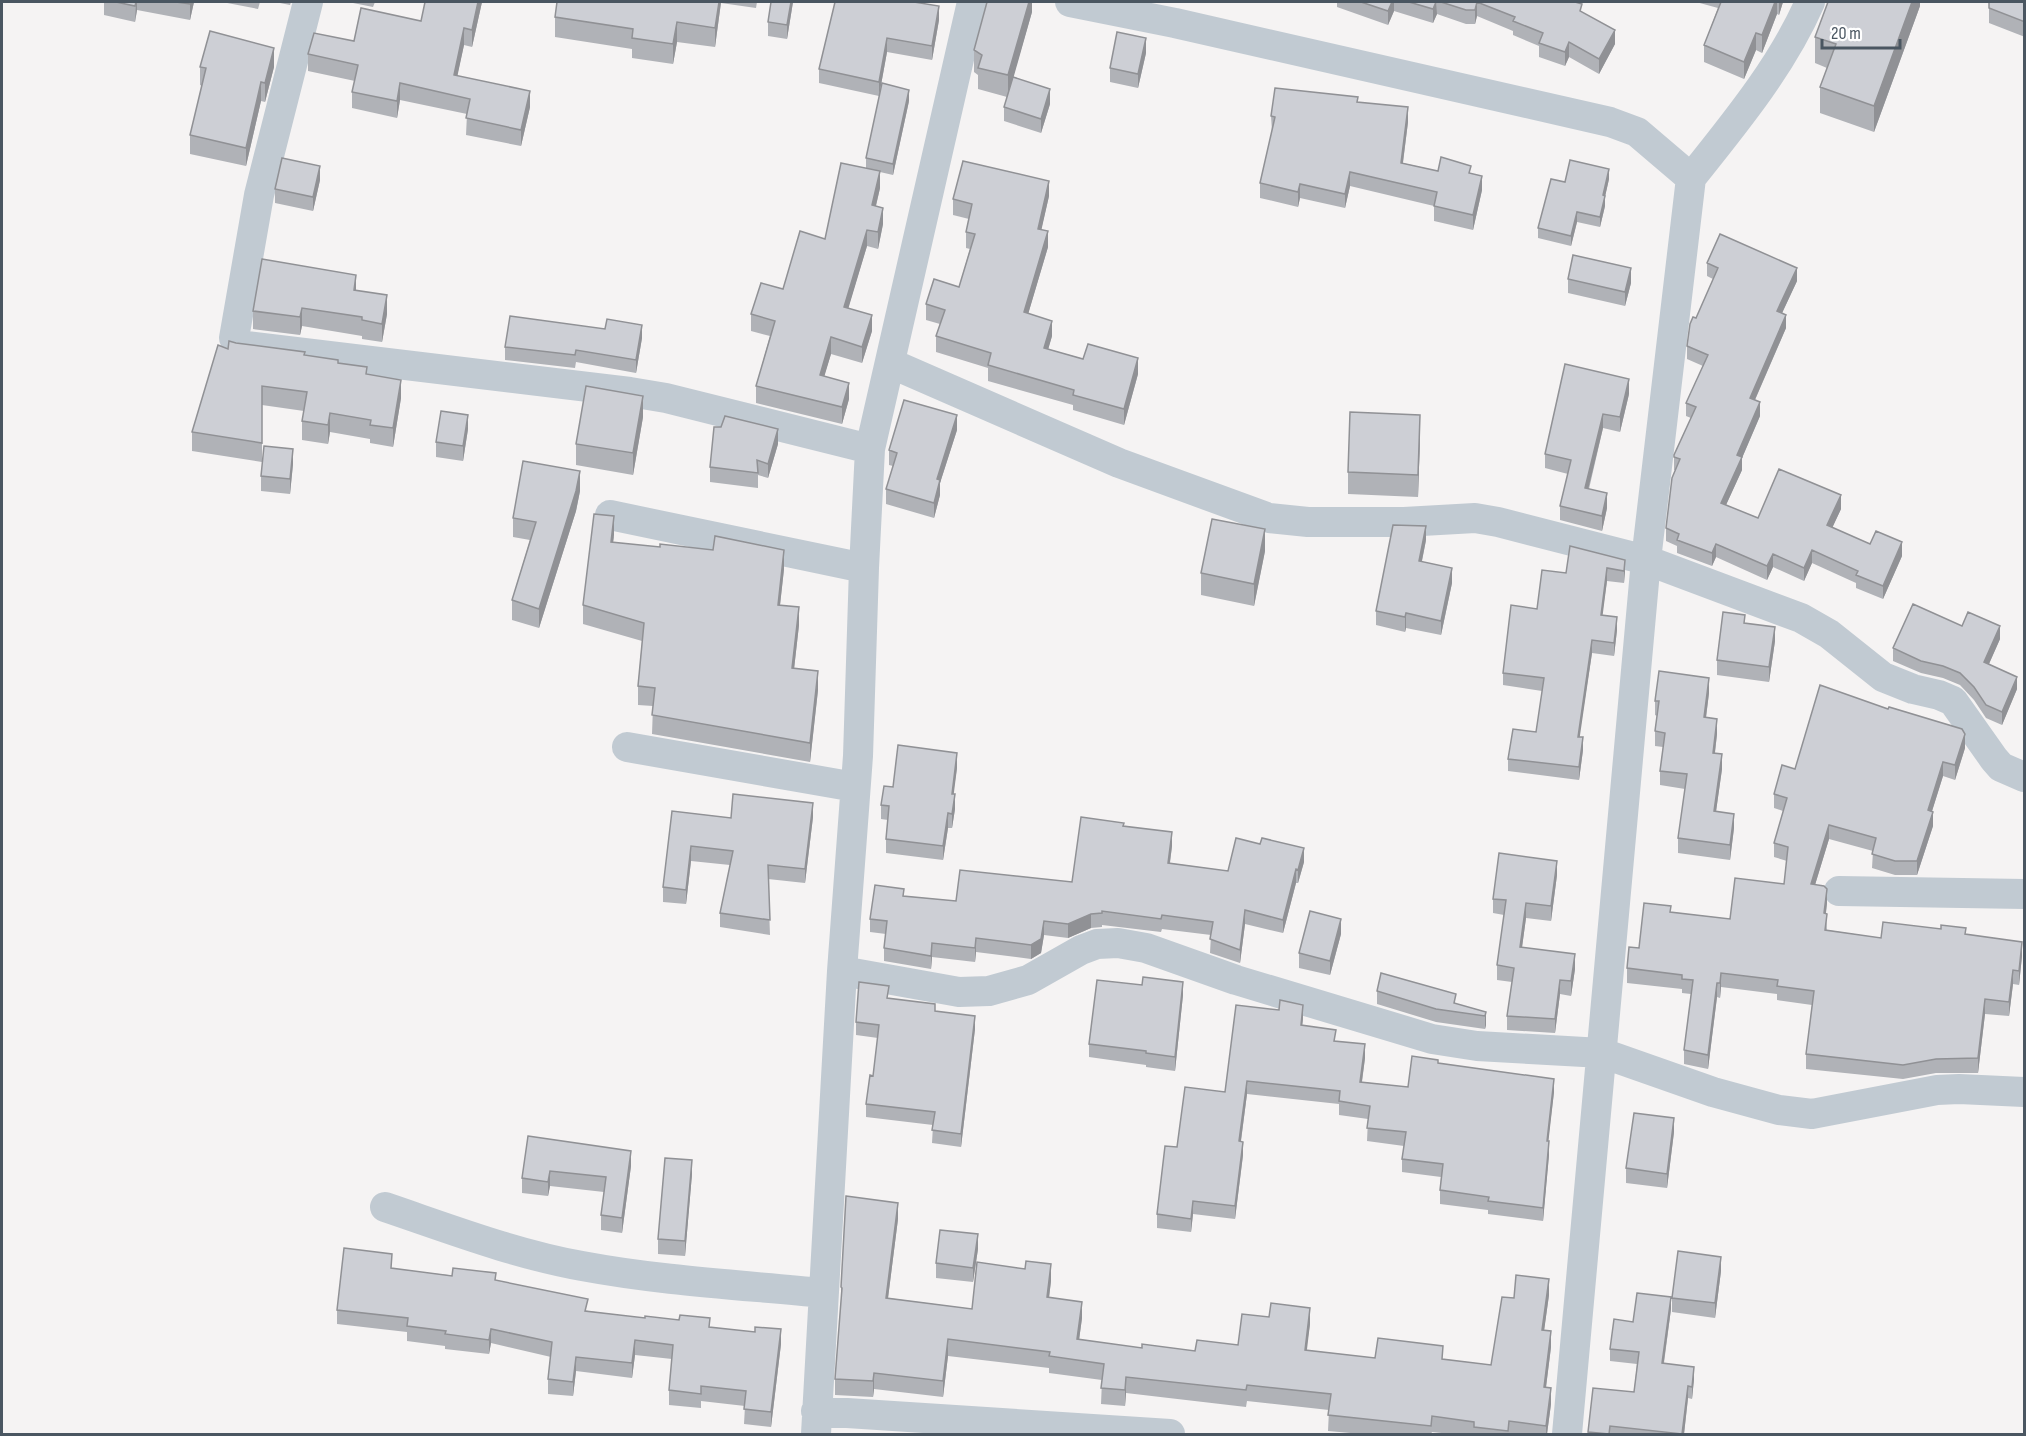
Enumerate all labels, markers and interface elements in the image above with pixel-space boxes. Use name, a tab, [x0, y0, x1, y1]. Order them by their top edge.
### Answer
scale bar	[1822, 12, 1900, 50]
text: 20 m	[1831, 23, 1861, 44]

